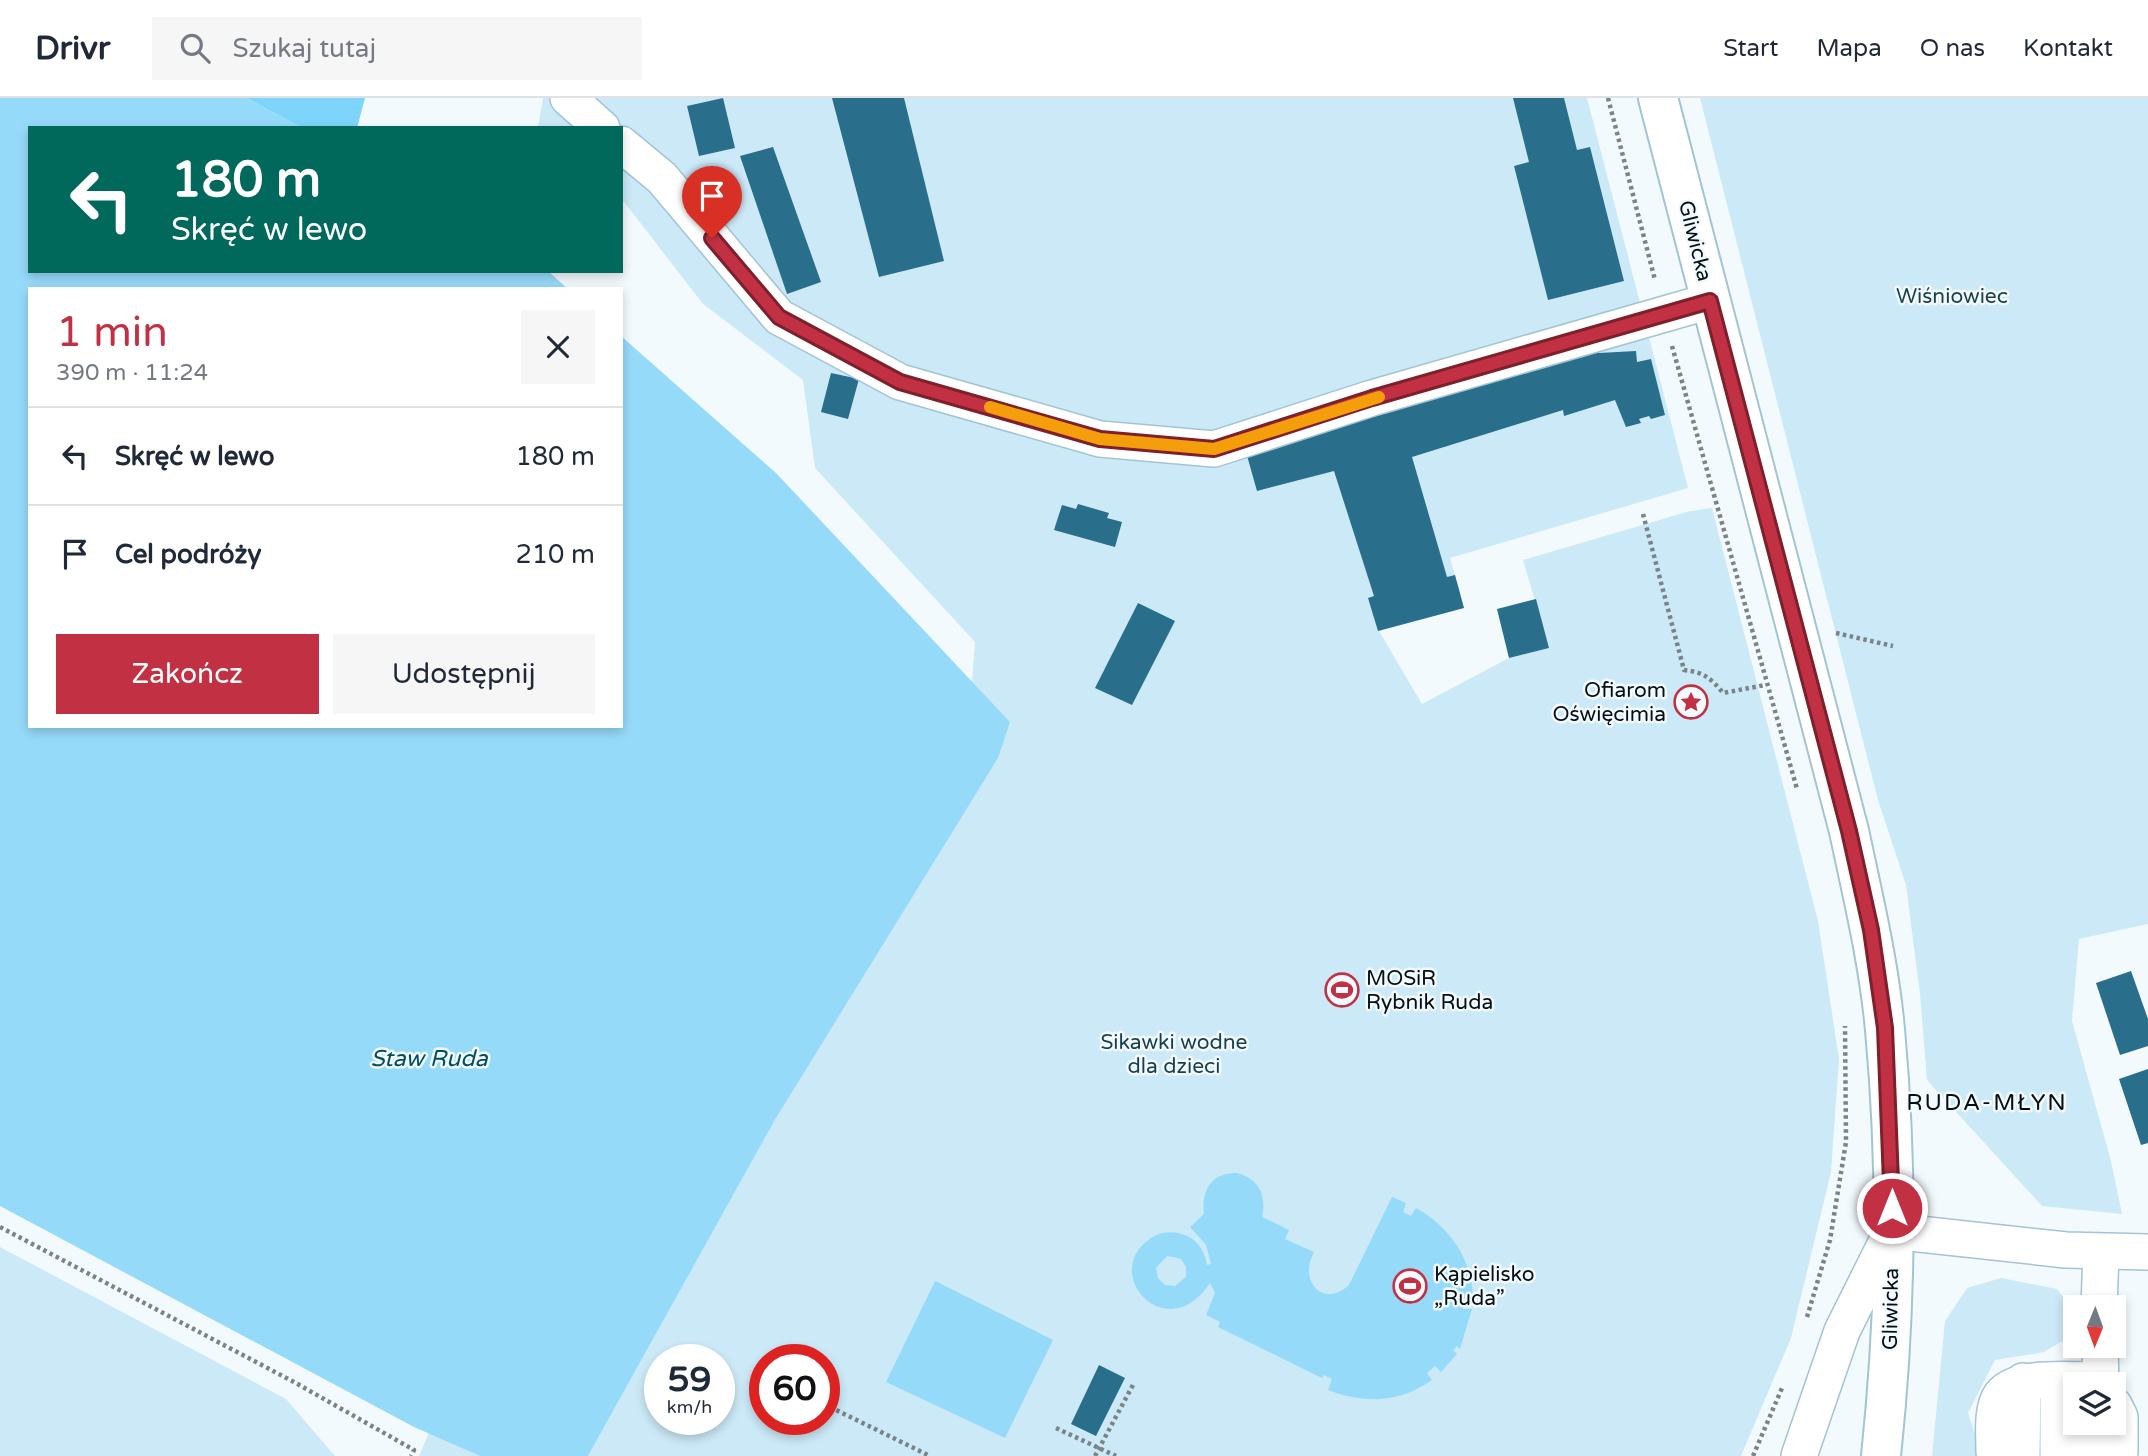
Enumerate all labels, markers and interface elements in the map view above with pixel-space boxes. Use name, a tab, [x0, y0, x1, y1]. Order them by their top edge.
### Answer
search box	[152, 17, 642, 80]
text: Drivr	[35, 29, 110, 68]
icon: search	[176, 29, 214, 67]
text: Szukaj tutaj	[232, 33, 376, 64]
text: Start	[1723, 34, 1778, 63]
text: Mapa	[1816, 34, 1882, 63]
text: O nas	[1920, 34, 1985, 63]
text: Kontakt	[2023, 34, 2113, 63]
text: 180 m	[171, 151, 321, 210]
icon: left	[56, 154, 147, 245]
pin	[682, 166, 742, 238]
icon: arrive	[693, 177, 731, 215]
street label: Gliwicka	[1673, 198, 1717, 284]
text: Skręć w lewo	[171, 211, 367, 249]
park label: Wiśniowiec	[1896, 284, 2008, 309]
text: 1 min	[56, 307, 168, 358]
button: close	[521, 310, 595, 384]
text: 390 m · 11:24	[56, 359, 208, 387]
icon: left	[56, 437, 94, 475]
text: Skręć w lewo	[115, 441, 275, 472]
text: 180 m	[515, 441, 595, 472]
icon: arrive	[56, 535, 94, 573]
text: Cel podróży	[115, 539, 262, 570]
text: 210 m	[515, 539, 595, 570]
button: Zakończ	[56, 634, 319, 714]
button: Udostępnij	[333, 634, 595, 714]
place label: Ofiarom Oświęcimia	[1553, 678, 1666, 727]
place icon: Ofiarom Oświęcimia	[1672, 683, 1710, 721]
place label: MOSiR Rybnik Ruda	[1366, 966, 1493, 1015]
sports icon: MOSiR Rybnik Ruda	[1323, 971, 1361, 1009]
park label: Sikawki wodne dla dzieci	[1101, 1030, 1247, 1079]
water label: Staw Ruda	[370, 1045, 489, 1073]
district label: RUDA-MŁYN	[1906, 1089, 2068, 1117]
position arrow	[1855, 1171, 1929, 1245]
place label: Kąpielisko „Ruda”	[1434, 1262, 1535, 1311]
sports icon: Kąpielisko „Ruda”	[1391, 1267, 1429, 1305]
street label: Gliwicka	[1878, 1268, 1904, 1350]
north arrow	[2063, 1295, 2126, 1358]
map controls	[2063, 1295, 2126, 1435]
speed limit sign: 60	[749, 1344, 840, 1435]
text: 59	[668, 1359, 711, 1401]
button: layers	[2063, 1372, 2126, 1435]
text: km/h	[667, 1396, 712, 1418]

